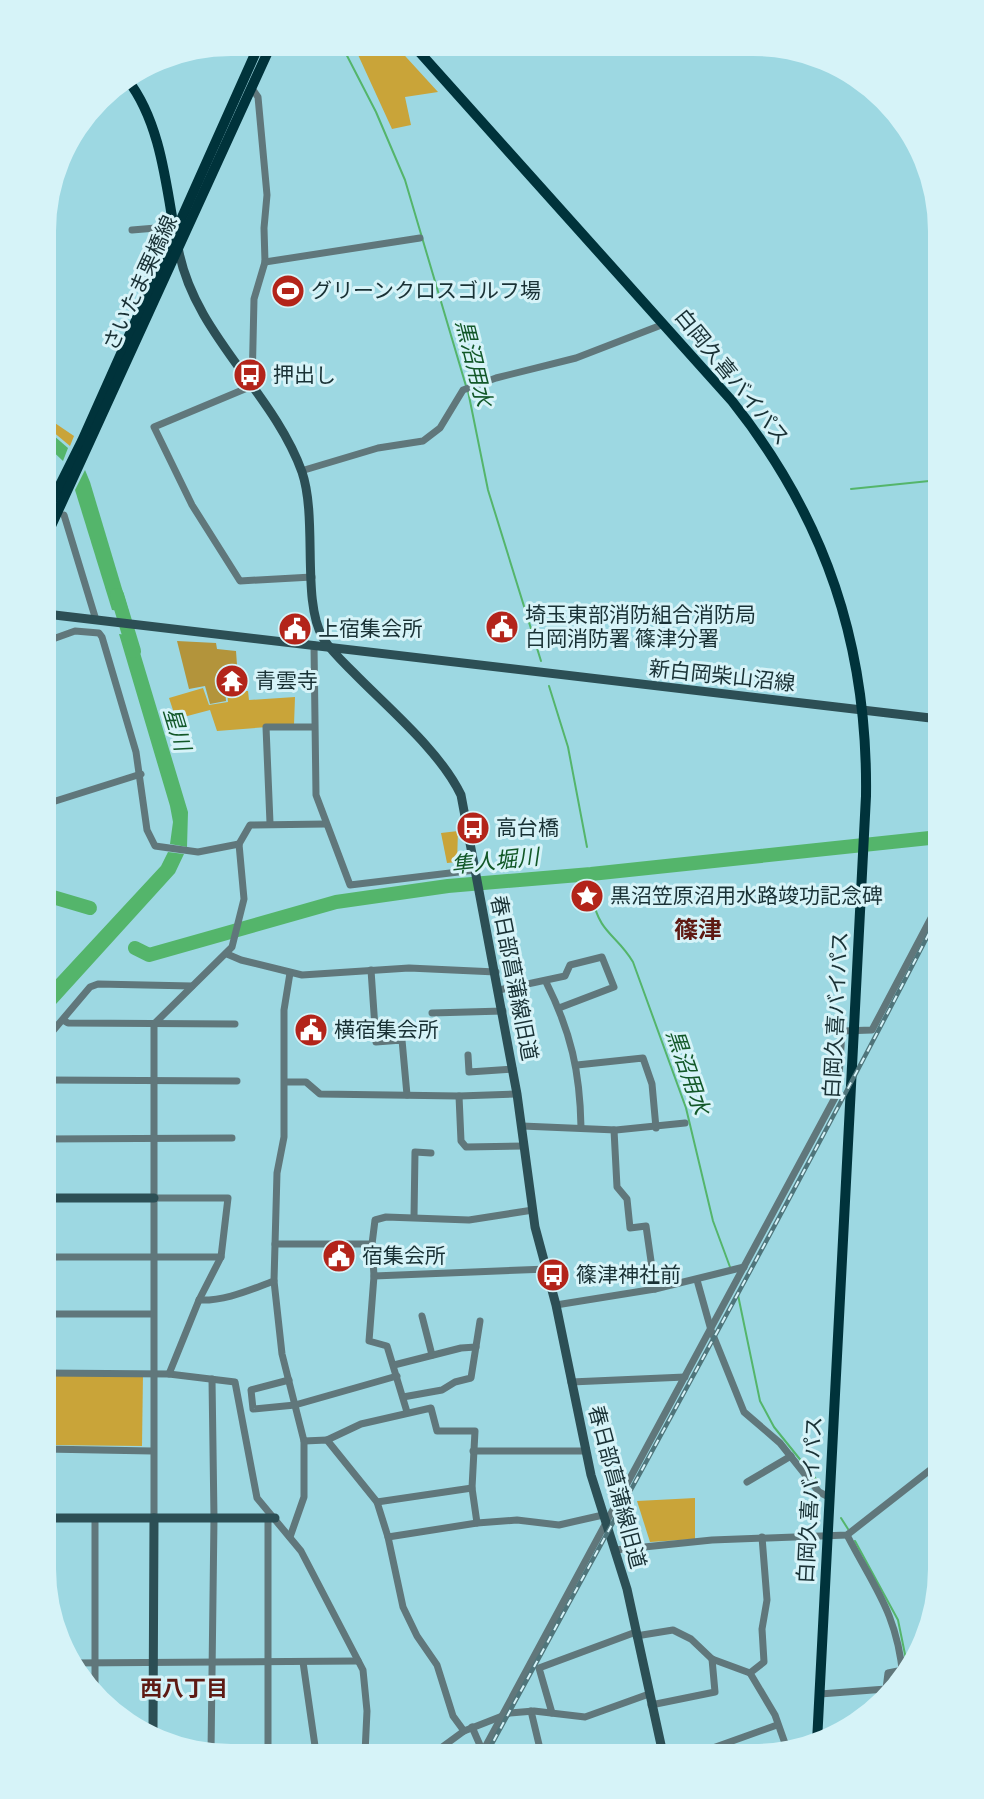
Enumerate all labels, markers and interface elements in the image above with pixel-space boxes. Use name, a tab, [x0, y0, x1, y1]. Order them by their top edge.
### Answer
street label: さいたま栗橋線	[97, 211, 183, 355]
sports icon: グリーンクロスゴルフ場	[270, 273, 306, 309]
place label: グリーンクロスゴルフ場	[311, 278, 541, 304]
street label: 白岡久喜バイパス	[669, 304, 795, 450]
water label: 黒沼用水	[450, 317, 498, 411]
bus stop icon: 押出し	[232, 357, 268, 393]
place label: 押出し	[273, 362, 336, 388]
place label: 埼玉東部消防組合消防局 白岡消防署 篠津分署	[525, 602, 756, 652]
public building icon: 埼玉東部消防組合消防局 白岡消防署 篠津分署	[484, 609, 520, 645]
public building icon: 上宿集会所	[277, 611, 313, 647]
place label: 上宿集会所	[318, 616, 423, 642]
street label: 新白岡柴山沼線	[648, 655, 796, 697]
temple icon: 青雲寺	[214, 663, 250, 699]
place label: 青雲寺	[255, 668, 318, 694]
water label: 星川	[158, 704, 197, 756]
bus stop icon: 高台橋	[455, 810, 491, 846]
place label: 高台橋	[496, 815, 559, 841]
water label: 隼人堀川	[450, 843, 542, 879]
place icon: 黒沼笠原沼用水路竣功記念碑	[569, 878, 605, 914]
place label: 黒沼笠原沼用水路竣功記念碑	[610, 883, 883, 909]
street label: 春日部菖蒲線旧道	[485, 893, 543, 1063]
district label: 篠津	[674, 916, 722, 944]
street label: 白岡久喜バイパス	[819, 931, 853, 1099]
public building icon: 横宿集会所	[293, 1012, 329, 1048]
place label: 横宿集会所	[334, 1017, 439, 1043]
water label: 黒沼用水	[661, 1026, 716, 1120]
public building icon: 宿集会所	[321, 1238, 357, 1274]
place label: 宿集会所	[362, 1243, 446, 1269]
bus stop icon: 篠津神社前	[535, 1257, 571, 1293]
place label: 篠津神社前	[576, 1262, 681, 1288]
street label: 春日部菖蒲線旧道	[583, 1402, 651, 1572]
street label: 白岡久喜バイパス	[793, 1416, 827, 1584]
district label: 西八丁目	[140, 1675, 228, 1702]

